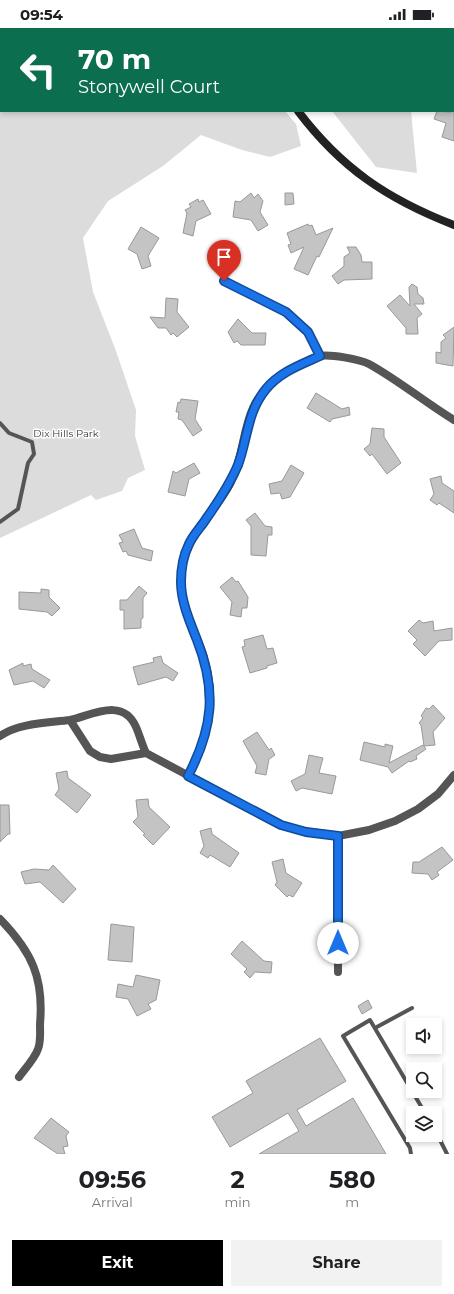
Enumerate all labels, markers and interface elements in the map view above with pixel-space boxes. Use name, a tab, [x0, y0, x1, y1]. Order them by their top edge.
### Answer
text: 09:54	[20, 5, 63, 24]
text: 70 m	[78, 42, 151, 76]
icon: left	[12, 44, 64, 96]
text: Stonywell Court	[78, 76, 220, 98]
pin	[207, 240, 241, 281]
icon: arrive	[213, 246, 235, 268]
park label: Dix Hills Park	[33, 427, 99, 440]
position arrow	[317, 922, 359, 964]
map controls	[406, 1018, 442, 1142]
button: sound	[406, 1018, 442, 1054]
button: search	[406, 1062, 442, 1098]
button: layers	[406, 1106, 442, 1142]
text: 09:56	[79, 1165, 146, 1194]
text: 2	[230, 1165, 245, 1194]
text: 580	[329, 1165, 375, 1194]
text: Arrival	[92, 1194, 133, 1210]
text: min	[224, 1194, 251, 1210]
text: m	[345, 1194, 359, 1210]
button: Exit	[12, 1240, 223, 1286]
button: Share	[231, 1240, 442, 1286]

